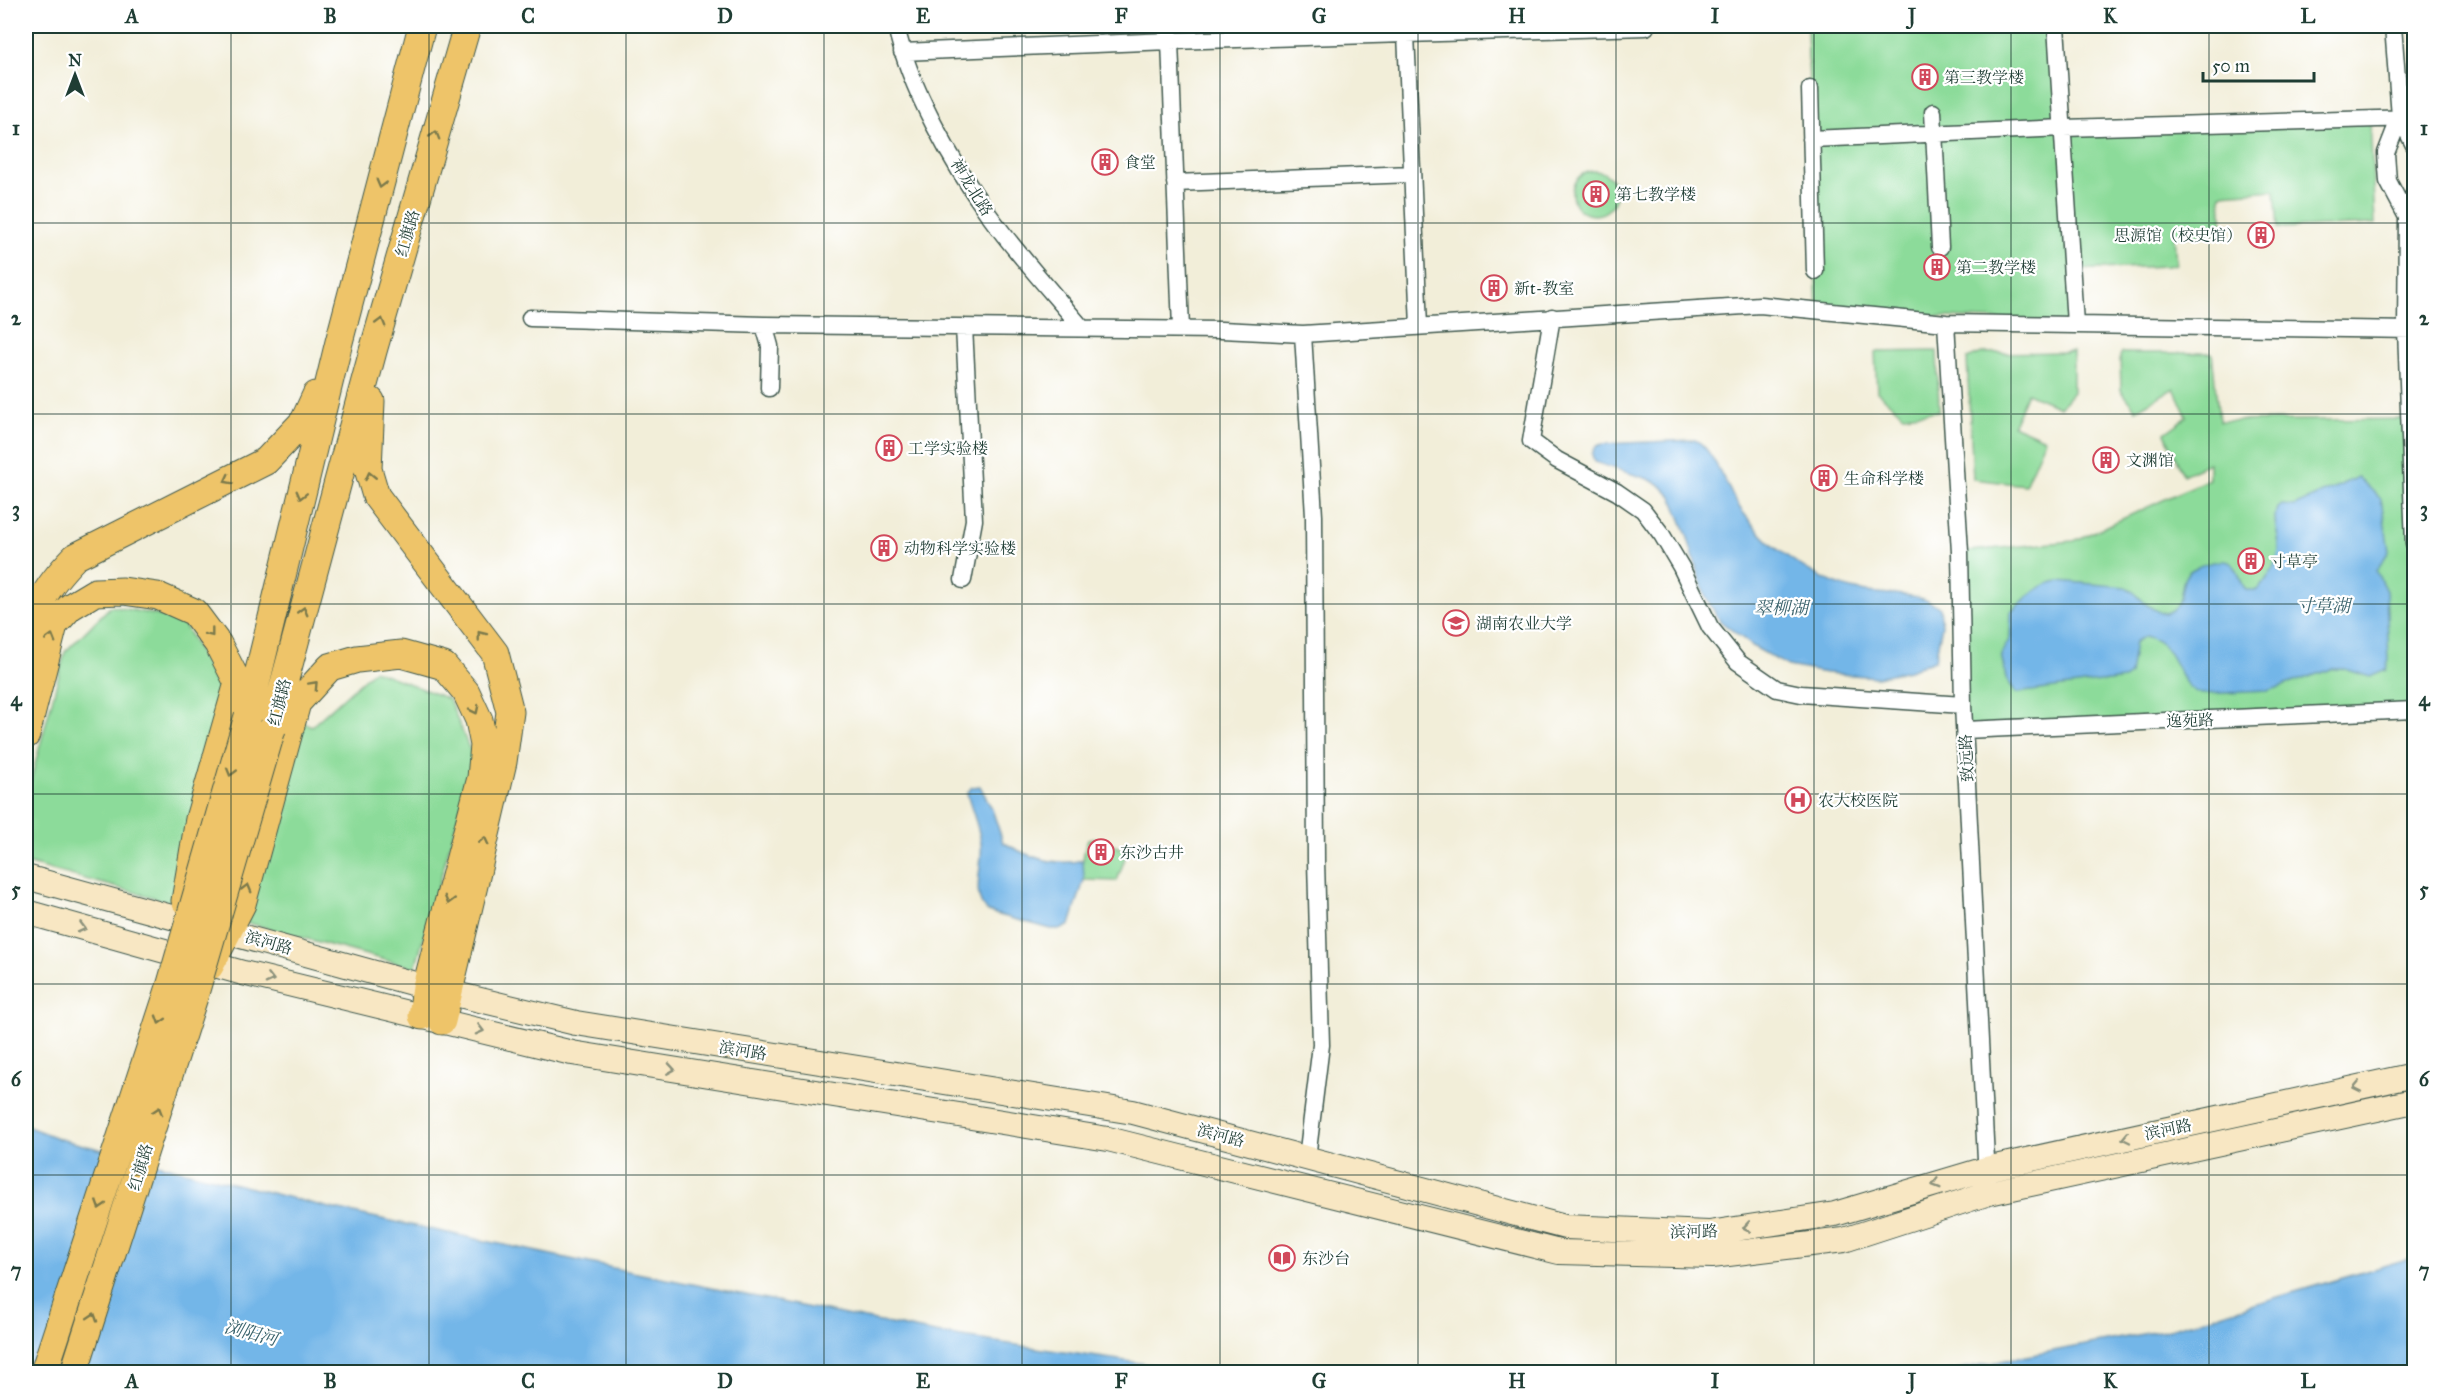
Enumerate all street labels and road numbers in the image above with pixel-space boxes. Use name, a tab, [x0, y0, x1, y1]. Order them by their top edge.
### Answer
street label: 神龙北路	[947, 155, 997, 219]
street label: 红旗路	[392, 207, 423, 259]
street label: 红旗路	[264, 677, 295, 728]
street label: 逸苑路	[2166, 710, 2214, 731]
street label: 致远路	[1956, 734, 1977, 782]
street label: 滨河路	[243, 927, 295, 958]
street label: 滨河路	[718, 1037, 768, 1064]
street label: 滨河路	[2143, 1115, 2194, 1144]
street label: 滨河路	[1195, 1120, 1247, 1151]
street label: 红旗路	[124, 1141, 157, 1193]
street label: 滨河路	[1670, 1222, 1718, 1241]

